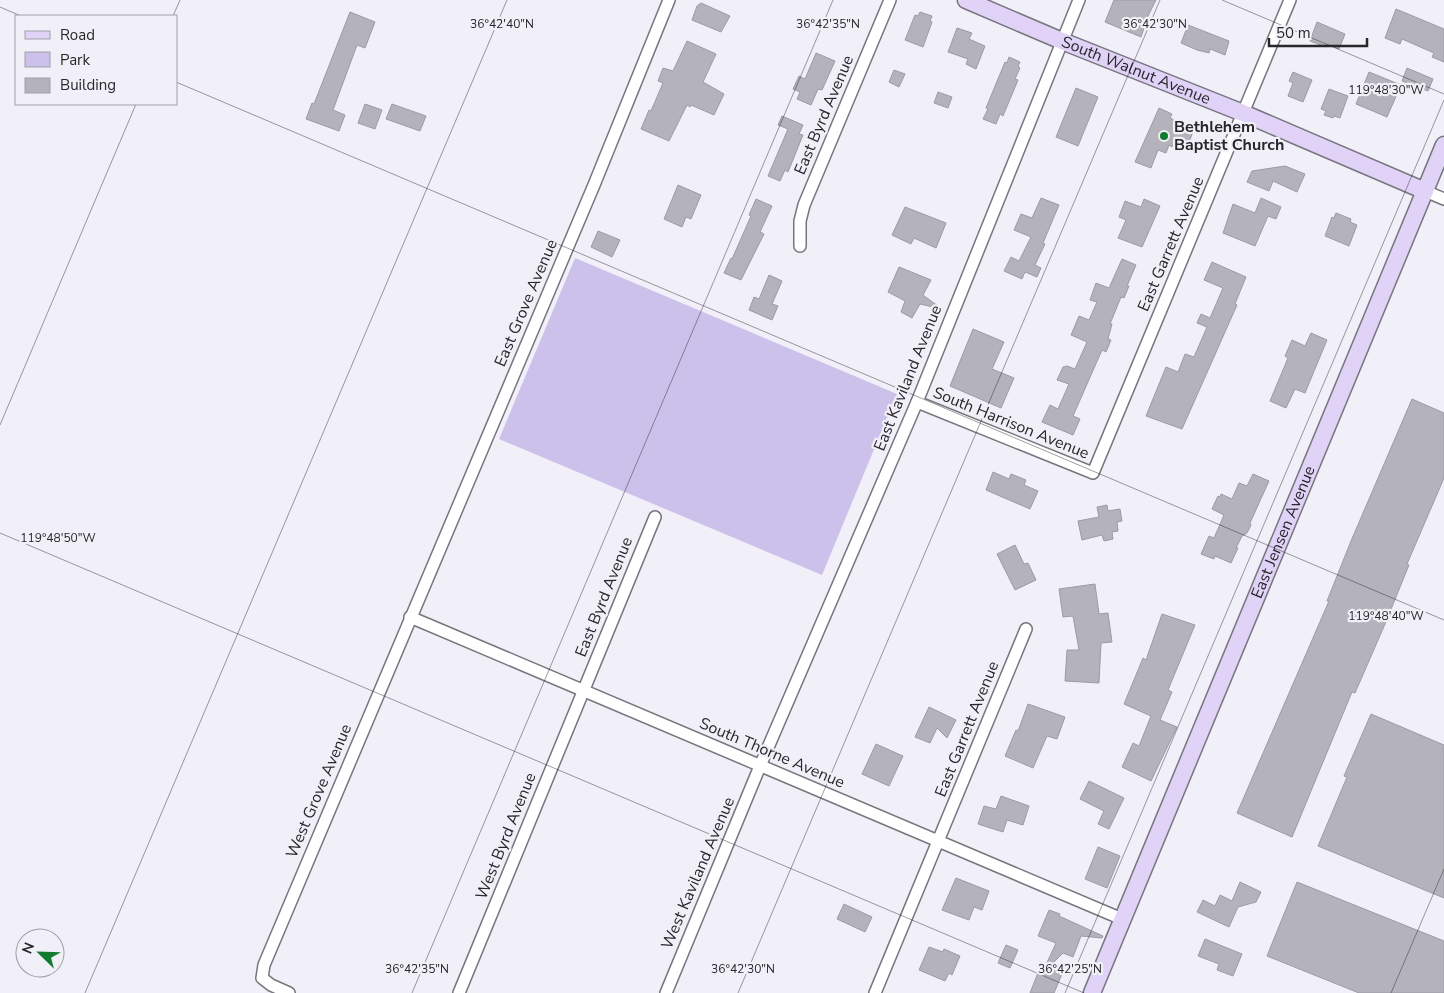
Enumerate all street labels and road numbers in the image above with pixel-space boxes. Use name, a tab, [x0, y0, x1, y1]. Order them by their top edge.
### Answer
street label: South Walnut Avenue	[1058, 31, 1214, 110]
street label: East Byrd Avenue	[789, 52, 859, 178]
street label: East Garrett Avenue	[1133, 173, 1209, 315]
street label: East Grove Avenue	[489, 236, 563, 370]
street label: East Kaviland Avenue	[869, 302, 947, 454]
street label: South Harrison Avenue	[930, 382, 1092, 464]
street label: East Jensen Avenue	[1246, 462, 1321, 602]
street label: East Byrd Avenue	[570, 534, 638, 660]
street label: East Garrett Avenue	[930, 658, 1004, 800]
street label: South Thorne Avenue	[696, 712, 848, 794]
street label: West Grove Avenue	[281, 721, 357, 861]
street label: West Byrd Avenue	[471, 769, 541, 903]
street label: West Kaviland Avenue	[656, 794, 740, 952]

